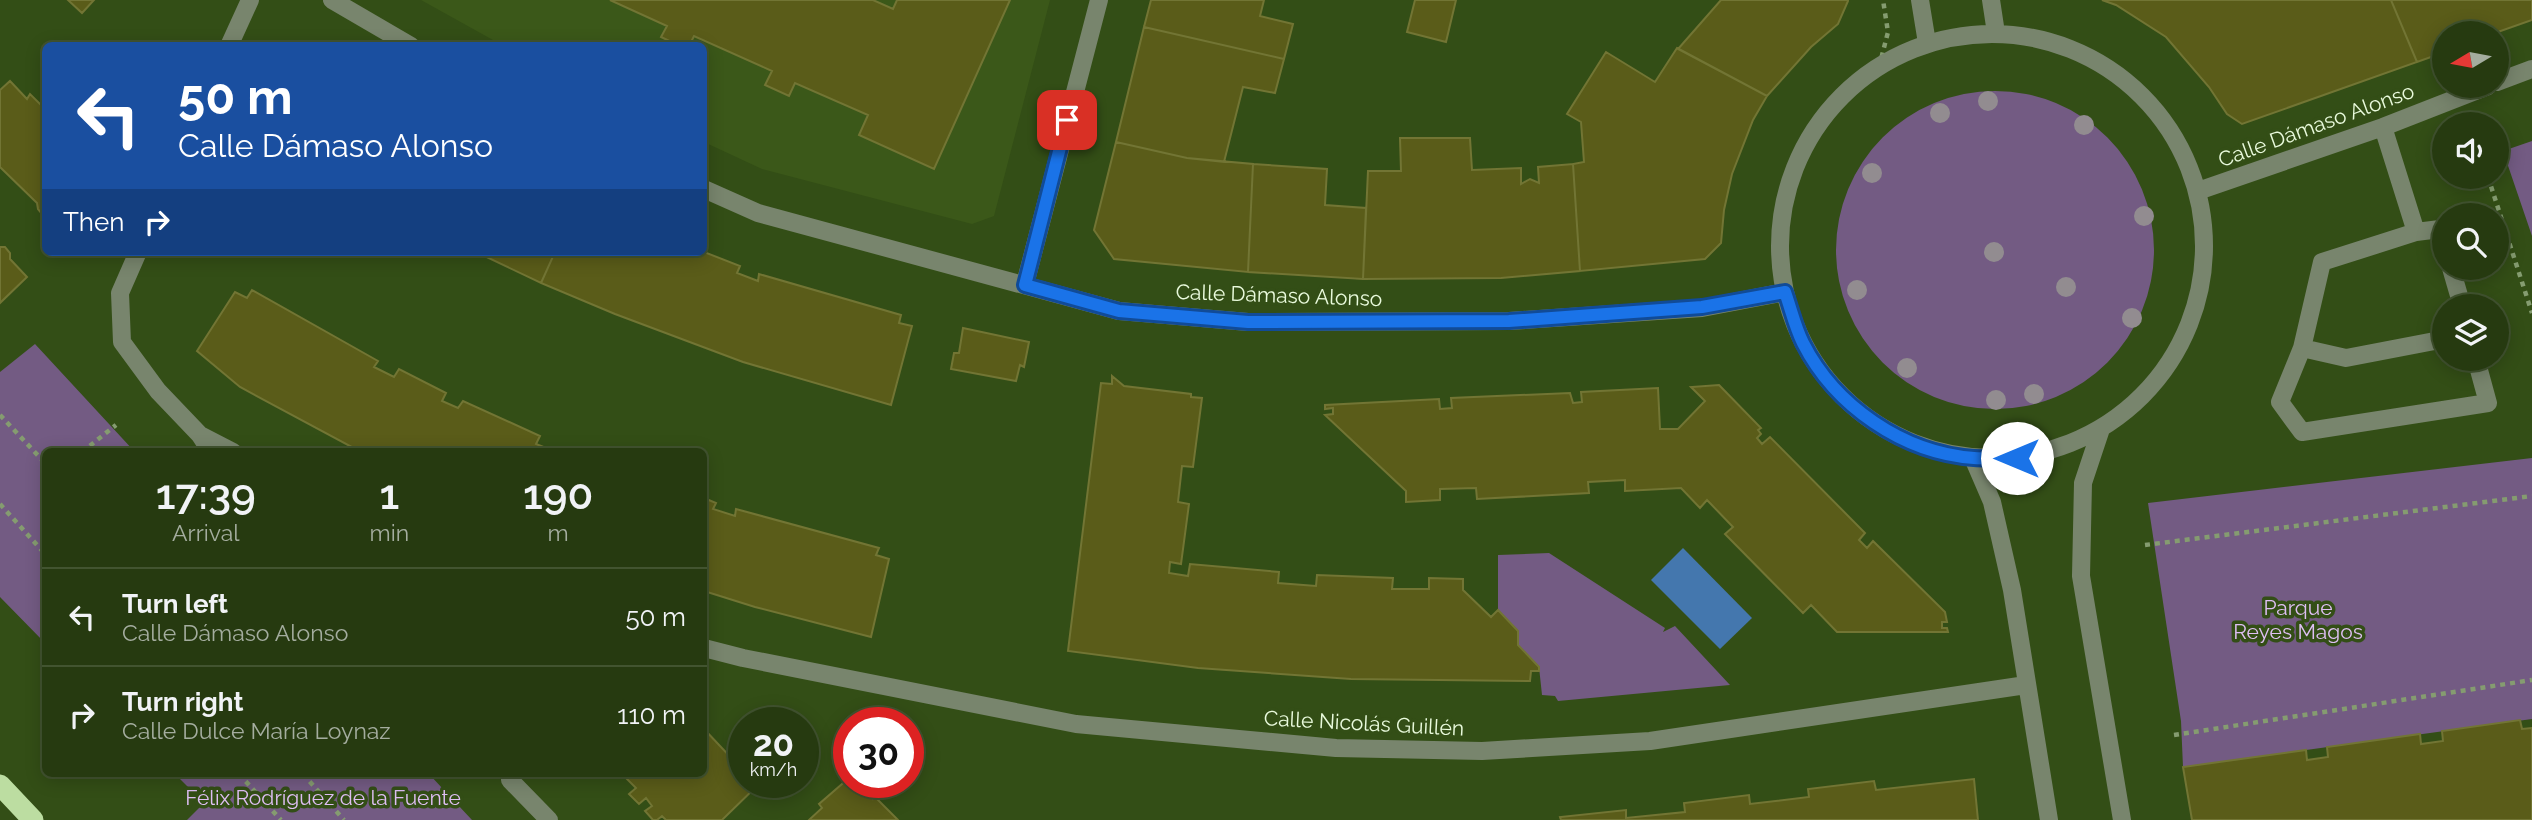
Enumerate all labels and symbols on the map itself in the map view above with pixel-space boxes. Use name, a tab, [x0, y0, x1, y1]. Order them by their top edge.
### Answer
north arrow	[2432, 21, 2510, 98]
street label: Calle Dámaso Alonso	[2215, 78, 2417, 172]
pin	[1037, 90, 1097, 150]
street label: Calle Dámaso Alonso	[1175, 279, 1383, 311]
position arrow	[1980, 421, 2054, 495]
park label: Parque Reyes Magos	[2233, 595, 2363, 644]
street label: Calle Nicolás Guillén	[1263, 705, 1465, 741]
speed limit sign: 30	[833, 707, 924, 798]
park label: Félix Rodríguez de la Fuente	[185, 785, 461, 810]

